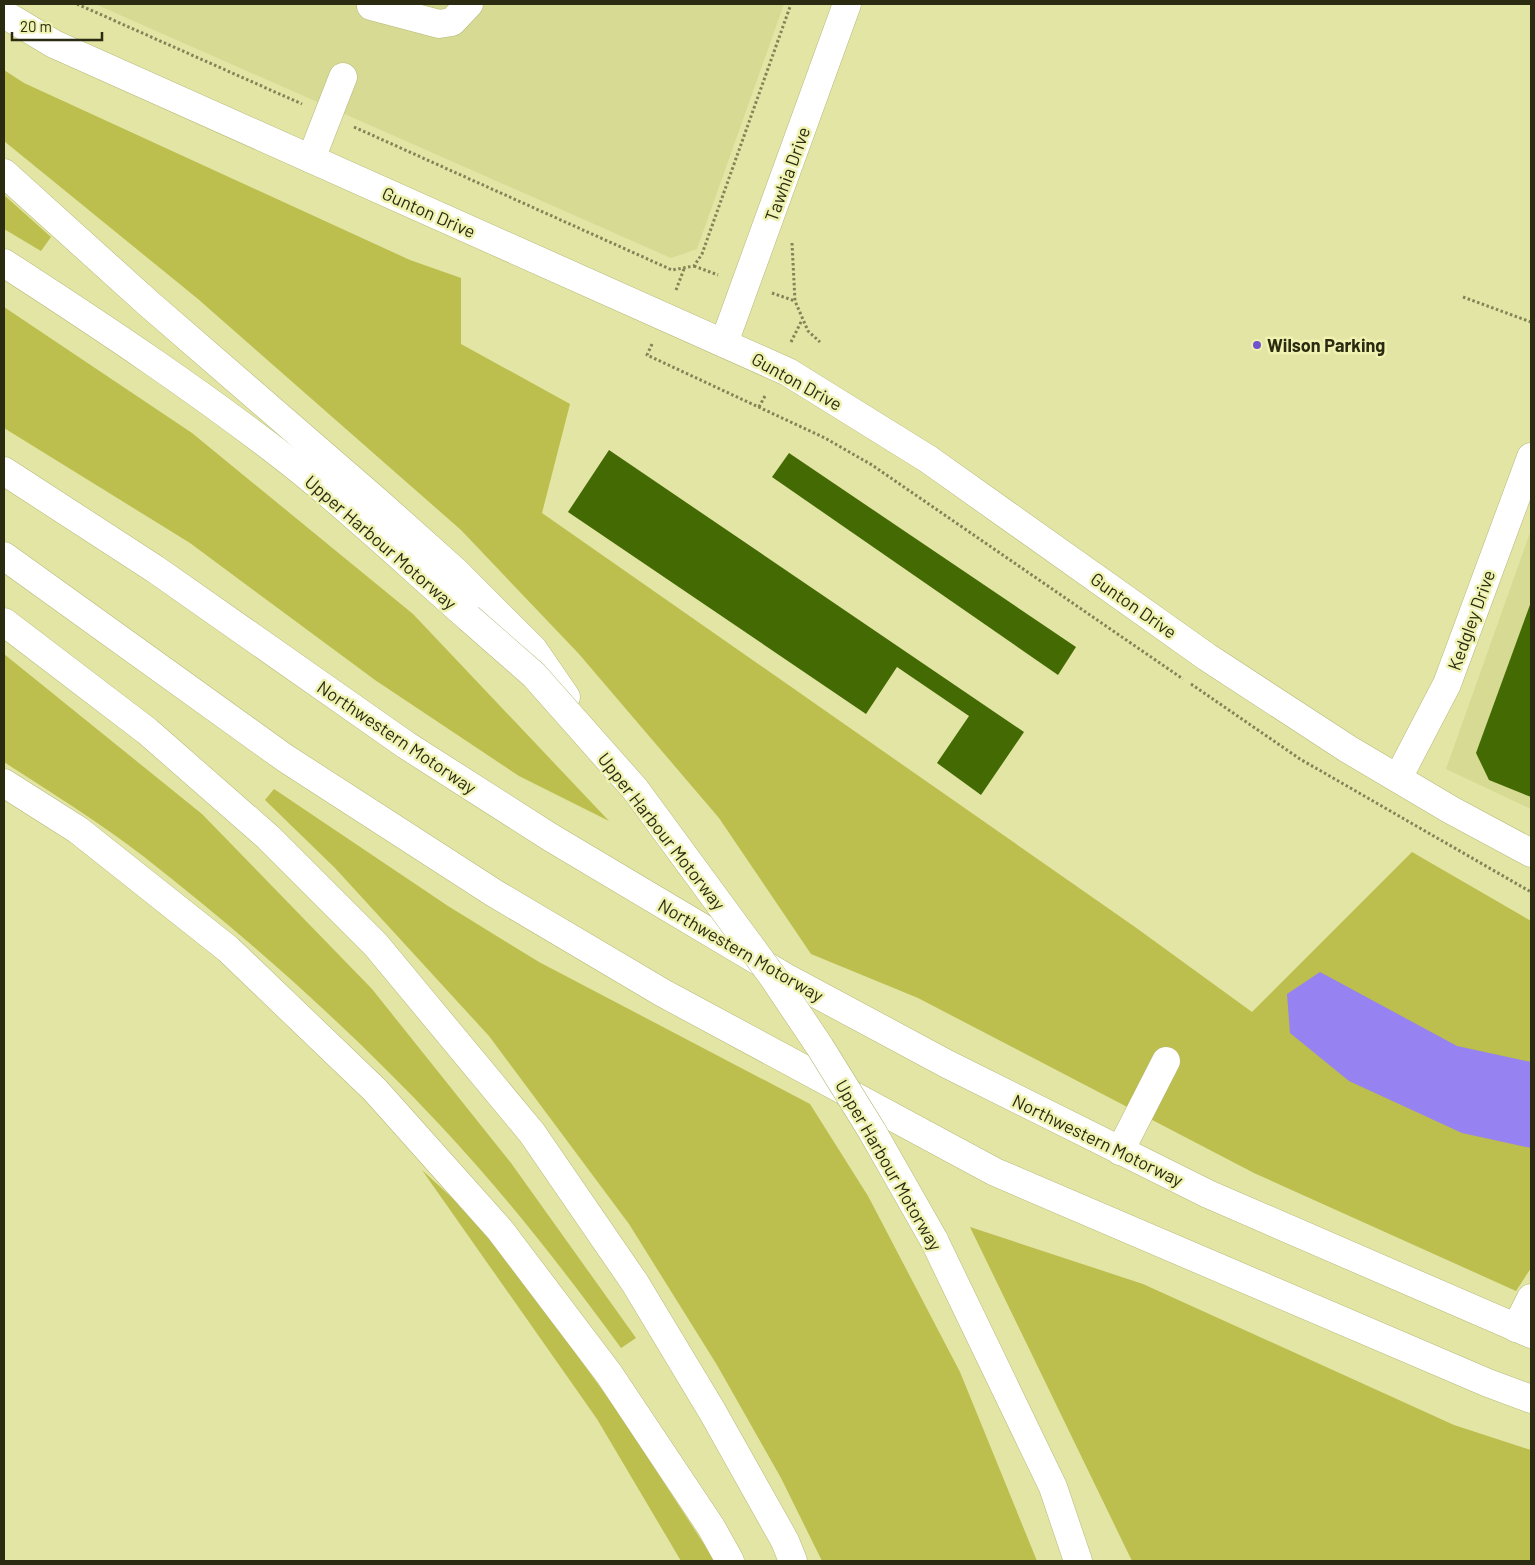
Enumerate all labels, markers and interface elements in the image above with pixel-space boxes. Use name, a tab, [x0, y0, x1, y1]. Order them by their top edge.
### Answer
scale bar	[12, 10, 102, 42]
text: 20 m	[20, 17, 52, 35]
street label: Tawhia Drive	[760, 124, 814, 224]
street label: Gunton Drive	[379, 182, 479, 242]
place label: Wilson Parking	[1267, 334, 1385, 356]
marker: Wilson Parking	[1251, 339, 1263, 351]
street label: Gunton Drive	[748, 347, 846, 415]
street label: Upper Harbour Motorway	[301, 470, 461, 614]
street label: Gunton Drive	[1087, 567, 1181, 643]
street label: Kedgley Drive	[1443, 567, 1499, 673]
street label: Northwestern Motorway	[313, 676, 481, 798]
street label: Upper Harbour Motorway	[594, 748, 730, 914]
street label: Northwestern Motorway	[654, 894, 828, 1006]
street label: Upper Harbour Motorway	[831, 1076, 947, 1254]
street label: Northwestern Motorway	[1009, 1089, 1187, 1191]

